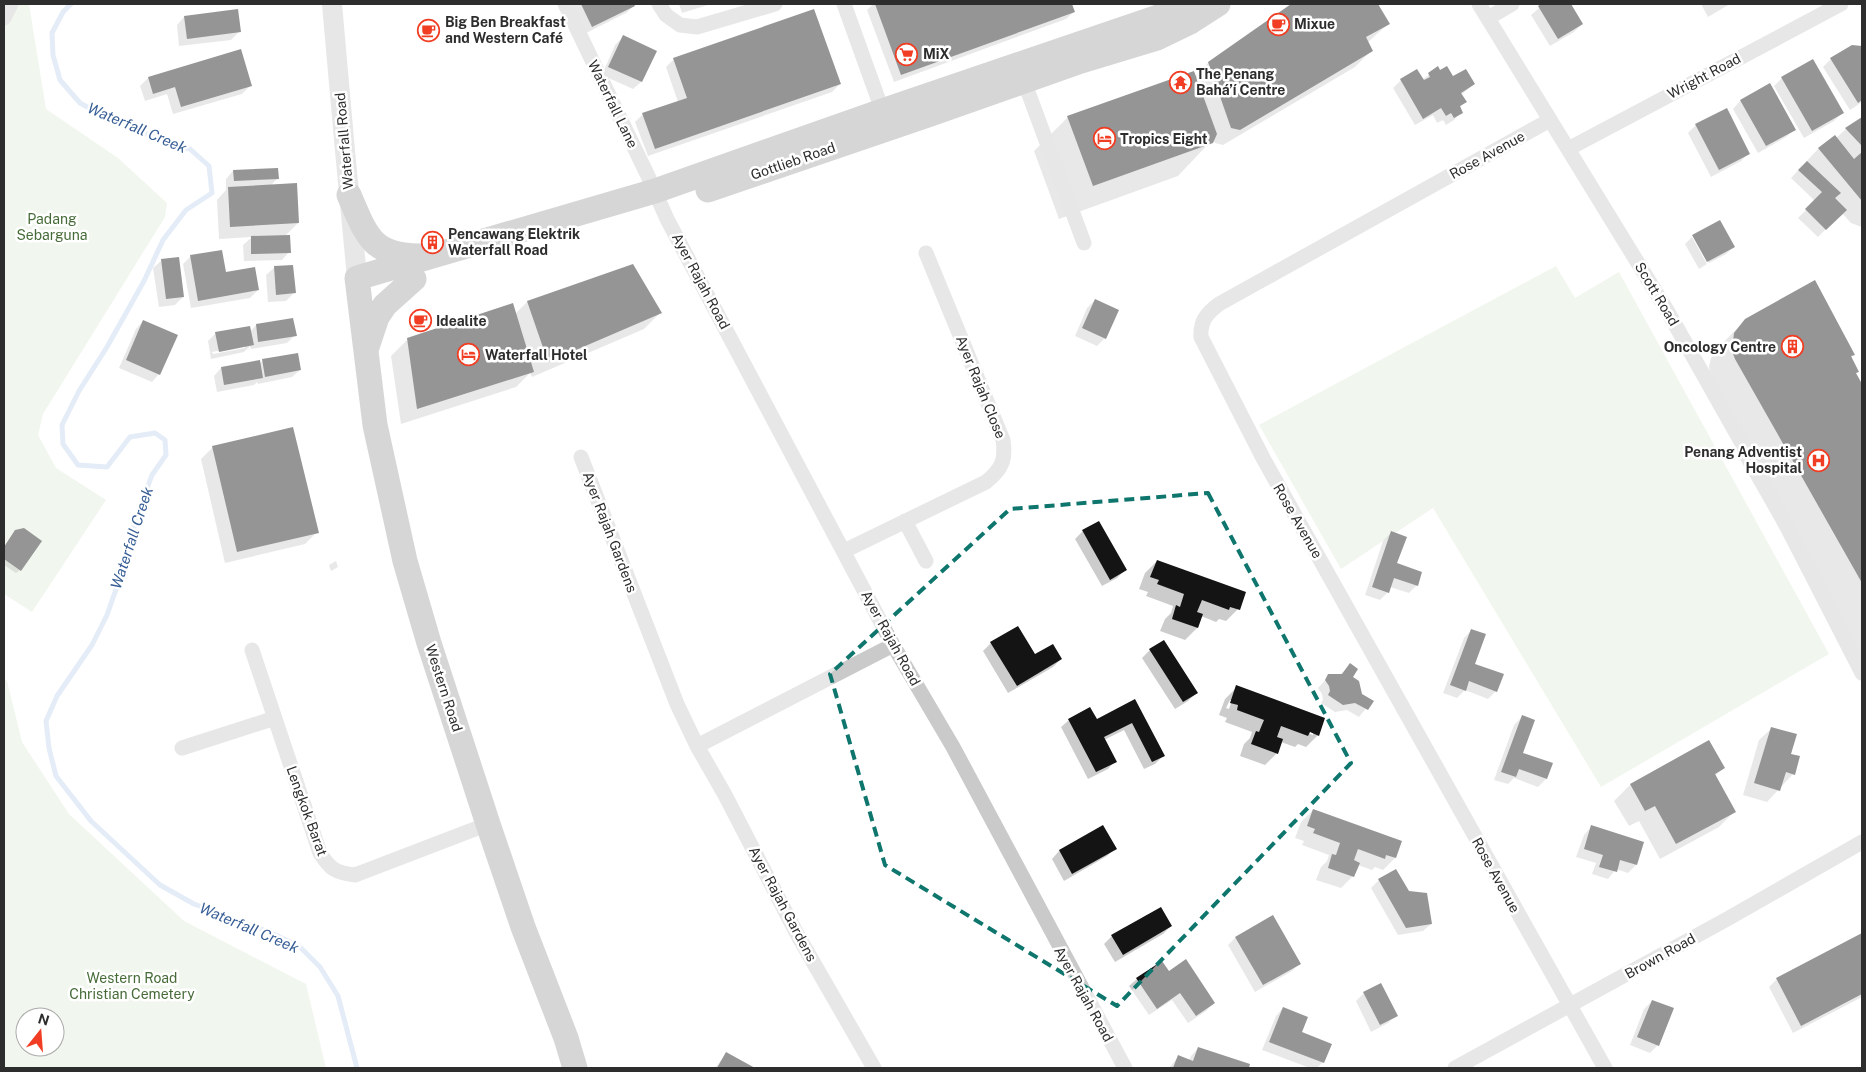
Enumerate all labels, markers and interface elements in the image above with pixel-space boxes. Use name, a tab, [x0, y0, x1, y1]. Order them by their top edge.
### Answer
cafe icon: Mixue	[1266, 12, 1290, 36]
place label: Big Ben Breakfast and Western Café	[445, 14, 566, 46]
place label: Mixue	[1294, 16, 1335, 32]
cafe icon: Big Ben Breakfast and Western Café	[417, 18, 441, 42]
supermarket icon: MiX	[895, 42, 919, 66]
place label: MiX	[923, 46, 950, 62]
street label: Wright Road	[1665, 50, 1743, 102]
street label: Waterfall Lane	[585, 58, 641, 151]
place label: The Penang Bahá’í Centre	[1196, 66, 1285, 98]
temple icon: The Penang Bahá’í Centre	[1168, 70, 1192, 94]
street label: Waterfall Road	[332, 92, 356, 190]
water label: Waterfall Creek	[85, 99, 190, 156]
hotel icon: Tropics Eight	[1092, 127, 1116, 151]
street label: Rose Avenue	[1447, 128, 1527, 182]
place label: Tropics Eight	[1120, 131, 1208, 147]
street label: Gottlieb Road	[749, 139, 837, 183]
park label: Padang Sebarguna	[16, 211, 88, 243]
place label: Pencawang Elektrik Waterfall Road	[448, 226, 580, 258]
building icon: Pencawang Elektrik Waterfall Road	[420, 230, 444, 254]
street label: Ayer Rajah Road	[669, 230, 733, 332]
street label: Scott Road	[1632, 259, 1682, 329]
cafe icon: Idealite	[408, 309, 432, 333]
place label: Idealite	[436, 313, 487, 329]
street label: Ayer Rajah Close	[953, 333, 1009, 441]
building icon: Oncology Centre	[1780, 335, 1804, 359]
place label: Oncology Centre	[1664, 339, 1776, 355]
hotel icon: Waterfall Hotel	[457, 343, 481, 367]
place label: Waterfall Hotel	[485, 347, 588, 363]
place label: Penang Adventist Hospital	[1684, 444, 1802, 476]
hospital icon: Penang Adventist Hospital	[1806, 448, 1830, 472]
street label: Ayer Rajah Gardens	[580, 469, 640, 595]
street label: Rose Avenue	[1270, 481, 1326, 561]
water label: Waterfall Creek	[107, 484, 156, 591]
street label: Ayer Rajah Road	[858, 588, 924, 688]
street label: Western Road	[422, 642, 466, 734]
street label: Lengkok Barat	[283, 764, 331, 858]
street label: Rose Avenue	[1469, 835, 1523, 915]
street label: Ayer Rajah Gardens	[746, 844, 820, 964]
water label: Waterfall Creek	[197, 899, 302, 956]
street label: Brown Road	[1622, 930, 1698, 982]
street label: Ayer Rajah Road	[1051, 944, 1117, 1044]
park label: Western Road Christian Cemetery	[69, 970, 195, 1002]
north arrow	[15, 1007, 65, 1057]
text: N	[36, 1010, 51, 1029]

